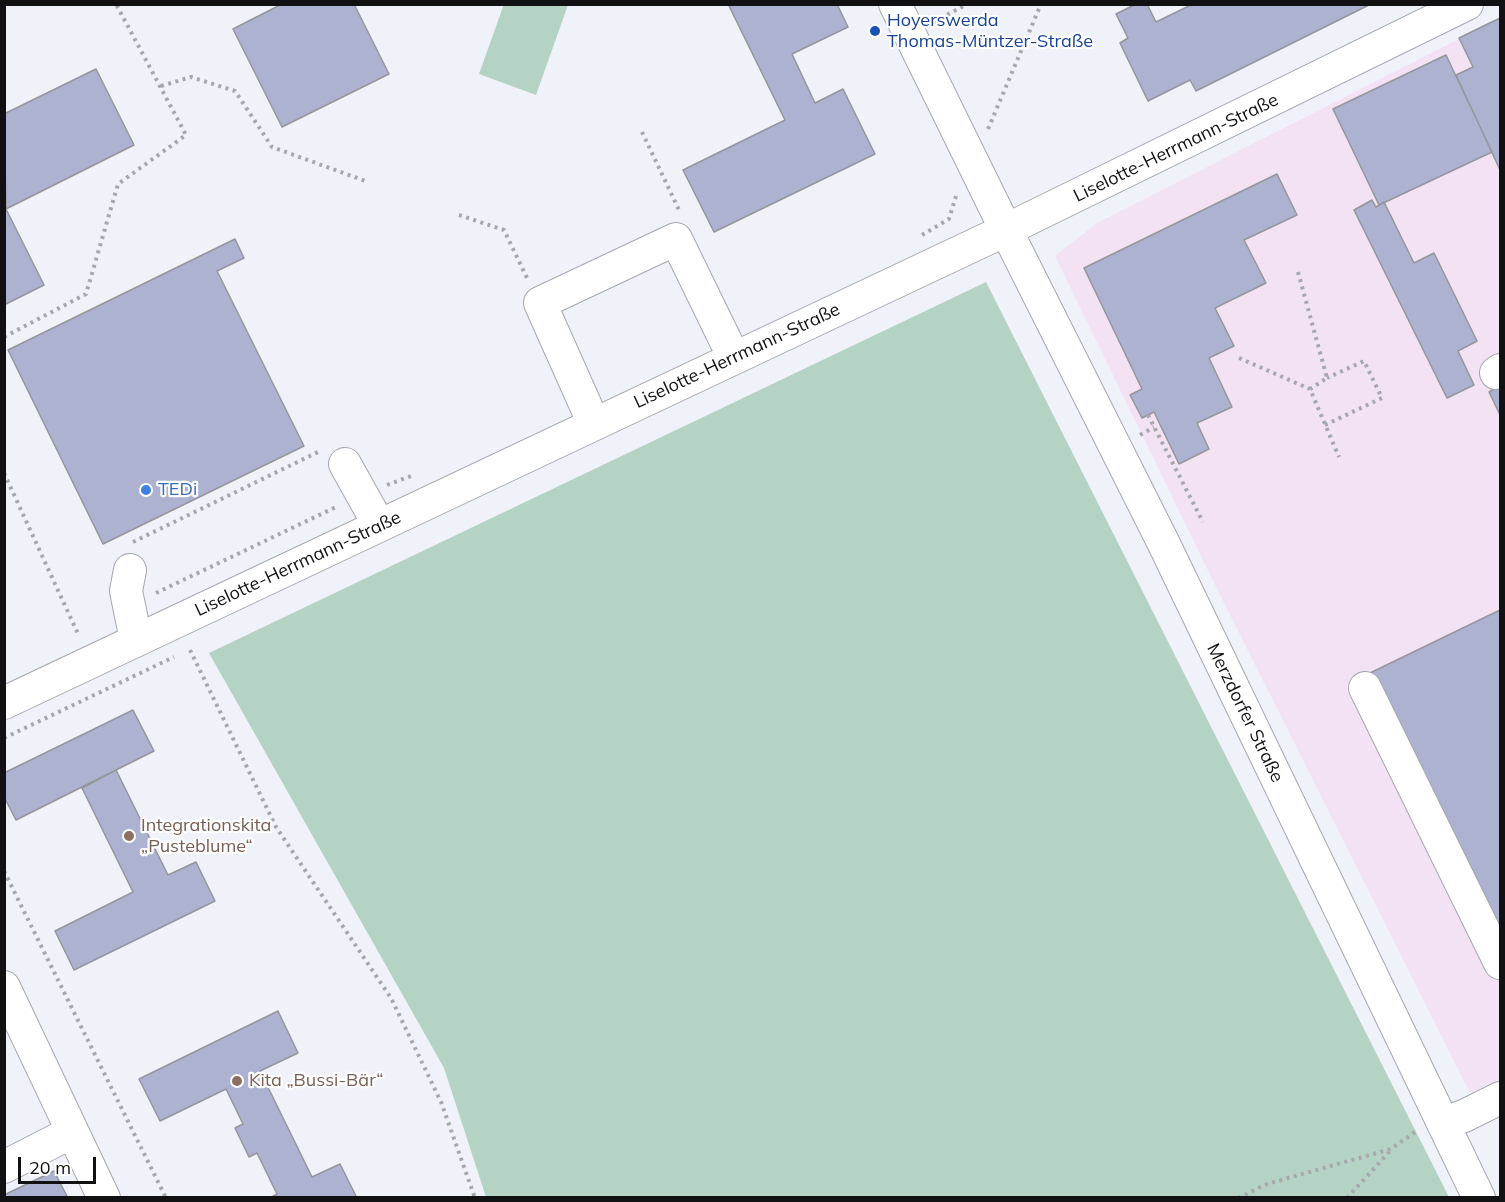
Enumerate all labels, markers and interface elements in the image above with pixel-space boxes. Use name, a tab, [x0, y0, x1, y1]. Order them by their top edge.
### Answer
place label: Hoyerswerda Thomas-Müntzer-Straße	[887, 10, 1093, 52]
marker: Hoyerswerda Thomas-Müntzer-Straße	[868, 24, 882, 38]
street label: Liselotte-Herrmann-Straße	[1070, 89, 1282, 207]
street label: Liselotte-Herrmann-Straße	[631, 299, 843, 413]
place label: TEDi	[158, 479, 197, 501]
marker: TEDi	[139, 483, 153, 497]
street label: Liselotte-Herrmann-Straße	[192, 507, 404, 621]
street label: Merzdorfer Straße	[1202, 640, 1288, 786]
place label: Integrationskita „Pusteblume“	[141, 815, 271, 858]
marker: Integrationskita „Pusteblume“	[122, 829, 136, 843]
place label: Kita „Bussi-Bär“	[249, 1070, 383, 1092]
marker: Kita „Bussi-Bär“	[230, 1074, 244, 1088]
scale bar	[21, 1145, 99, 1183]
text: 20 m	[29, 1156, 71, 1179]

